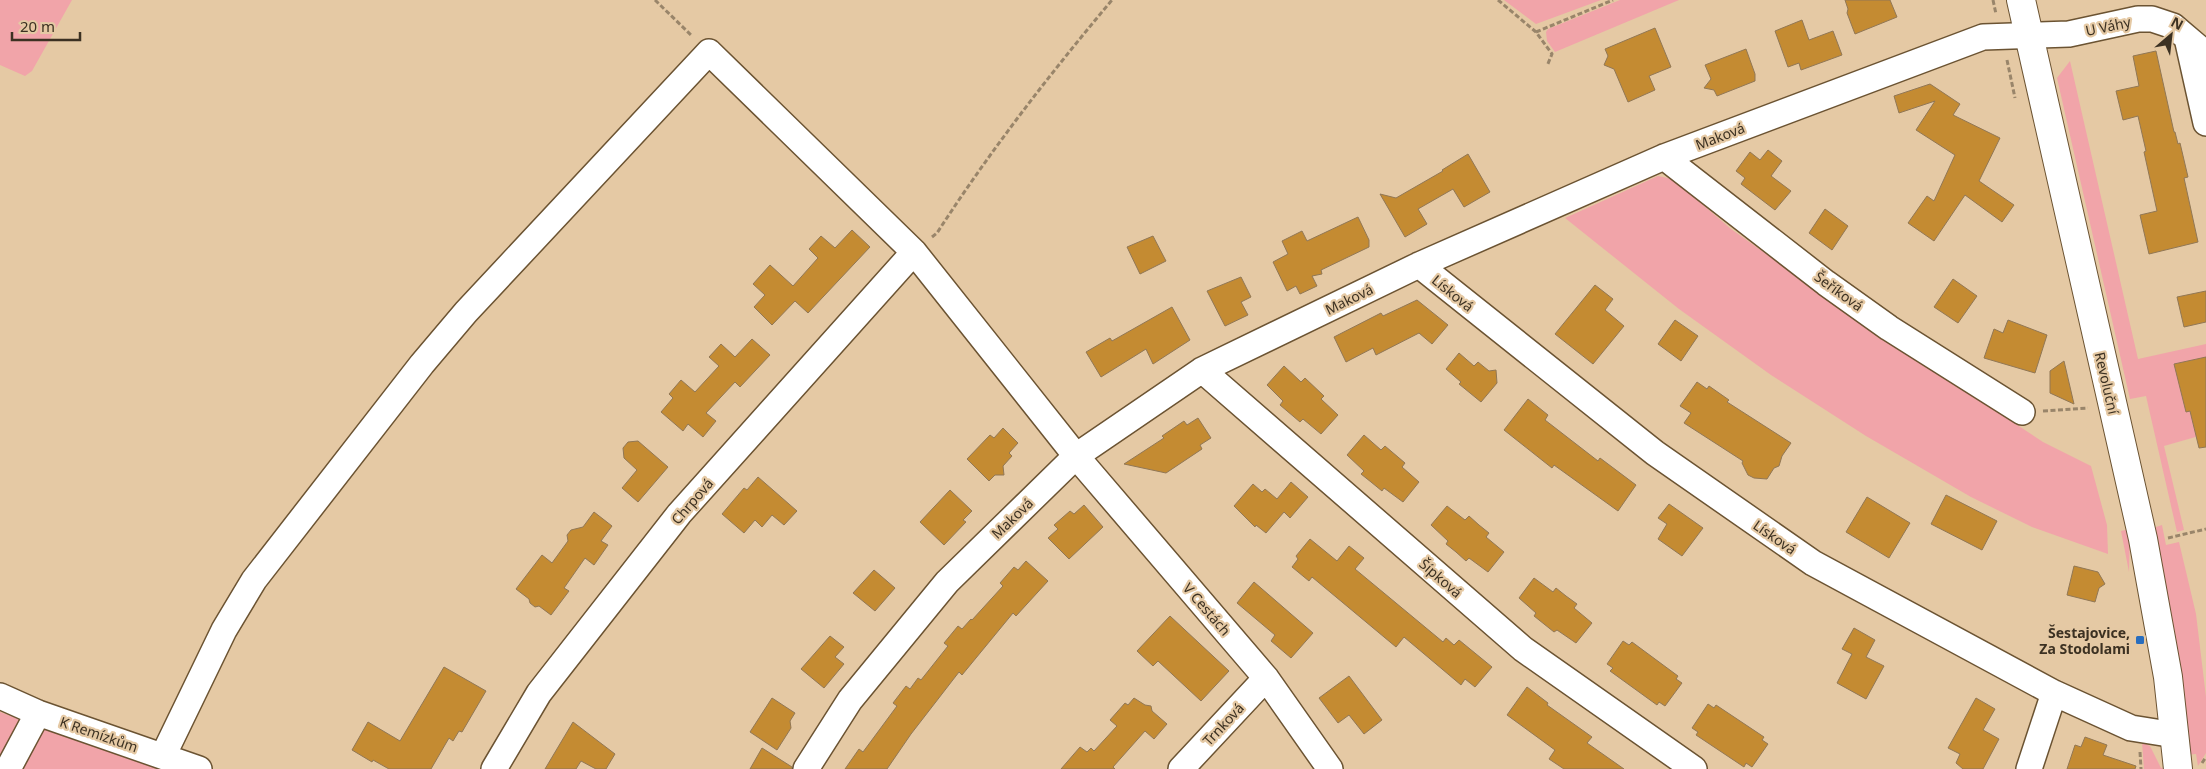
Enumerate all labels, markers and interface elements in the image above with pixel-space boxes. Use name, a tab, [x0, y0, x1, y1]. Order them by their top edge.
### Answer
scale bar	[12, 10, 80, 42]
north arrow	[2146, 10, 2196, 60]
street label: U Váhy	[2084, 12, 2133, 40]
text: N	[2168, 12, 2187, 34]
text: 20 m	[20, 16, 55, 36]
street label: Maková	[1693, 118, 1747, 154]
street label: Šeříková	[1811, 267, 1867, 315]
street label: Lísková	[1428, 270, 1478, 316]
street label: Maková	[1322, 279, 1376, 319]
street label: Revoluční	[2091, 350, 2123, 416]
street label: Chrpová	[667, 474, 717, 528]
street label: Maková	[987, 493, 1037, 543]
street label: Lísková	[1750, 515, 1800, 559]
street label: Šípková	[1416, 554, 1466, 602]
street label: V Cestách	[1179, 579, 1235, 639]
place label: Šestajovice, Za Stodolami	[2039, 623, 2130, 658]
marker: Šestajovice, Za Stodolami	[2134, 634, 2146, 646]
street label: Trnková	[1198, 698, 1248, 750]
street label: K Remízkům	[57, 712, 141, 756]

